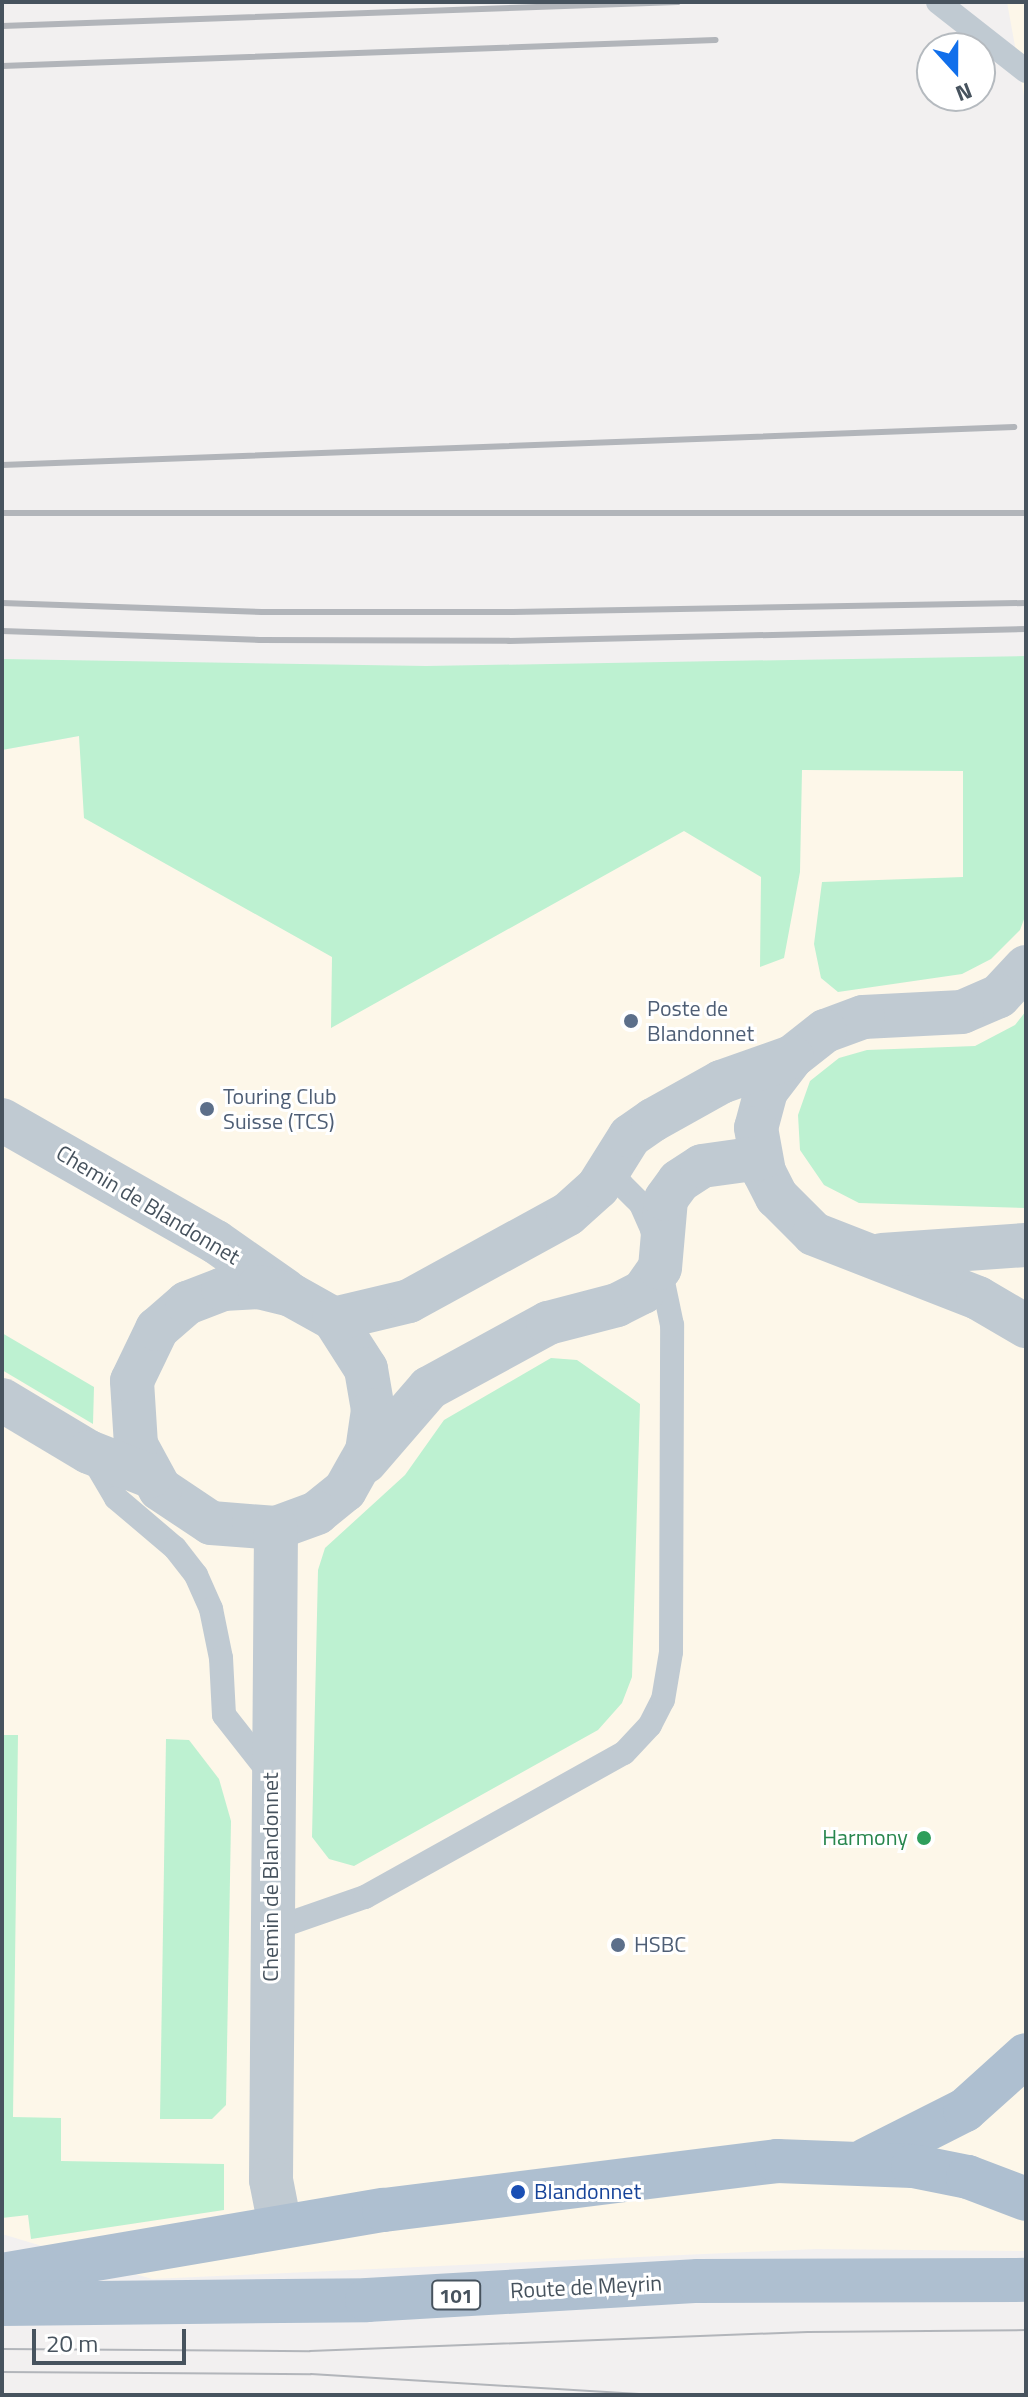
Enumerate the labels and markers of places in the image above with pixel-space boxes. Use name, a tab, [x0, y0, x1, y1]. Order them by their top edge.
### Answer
place label: Poste de Blandonnet	[647, 995, 754, 1046]
marker: Poste de Blandonnet	[622, 1012, 640, 1030]
place label: Touring Club Suisse (TCS)	[223, 1083, 337, 1134]
marker: Touring Club Suisse (TCS)	[198, 1100, 216, 1118]
place label: Harmony	[822, 1825, 908, 1851]
marker: Harmony	[915, 1829, 933, 1847]
place label: HSBC	[634, 1932, 686, 1958]
marker: HSBC	[609, 1936, 627, 1954]
place label: Blandonnet	[534, 2179, 641, 2205]
marker: Blandonnet	[509, 2183, 527, 2201]

